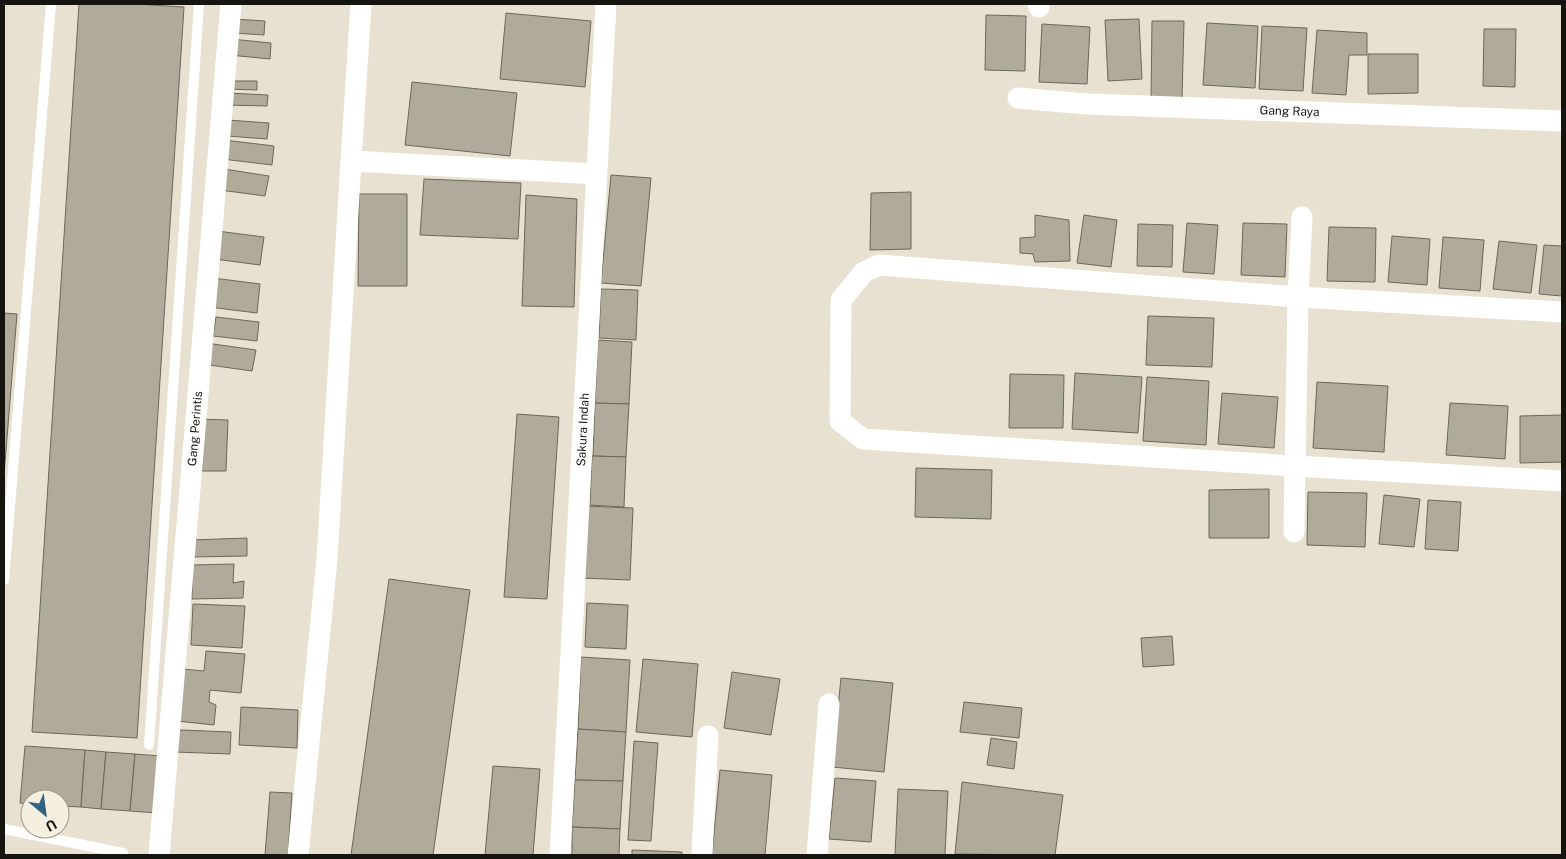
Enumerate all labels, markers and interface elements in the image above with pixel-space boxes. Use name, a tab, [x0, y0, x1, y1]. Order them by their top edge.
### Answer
street label: Gang Raya	[1259, 103, 1320, 119]
street label: Gang Perintis	[185, 390, 205, 467]
street label: Sakura Indah	[574, 393, 592, 467]
north arrow	[20, 789, 70, 839]
text: U	[43, 816, 60, 835]

